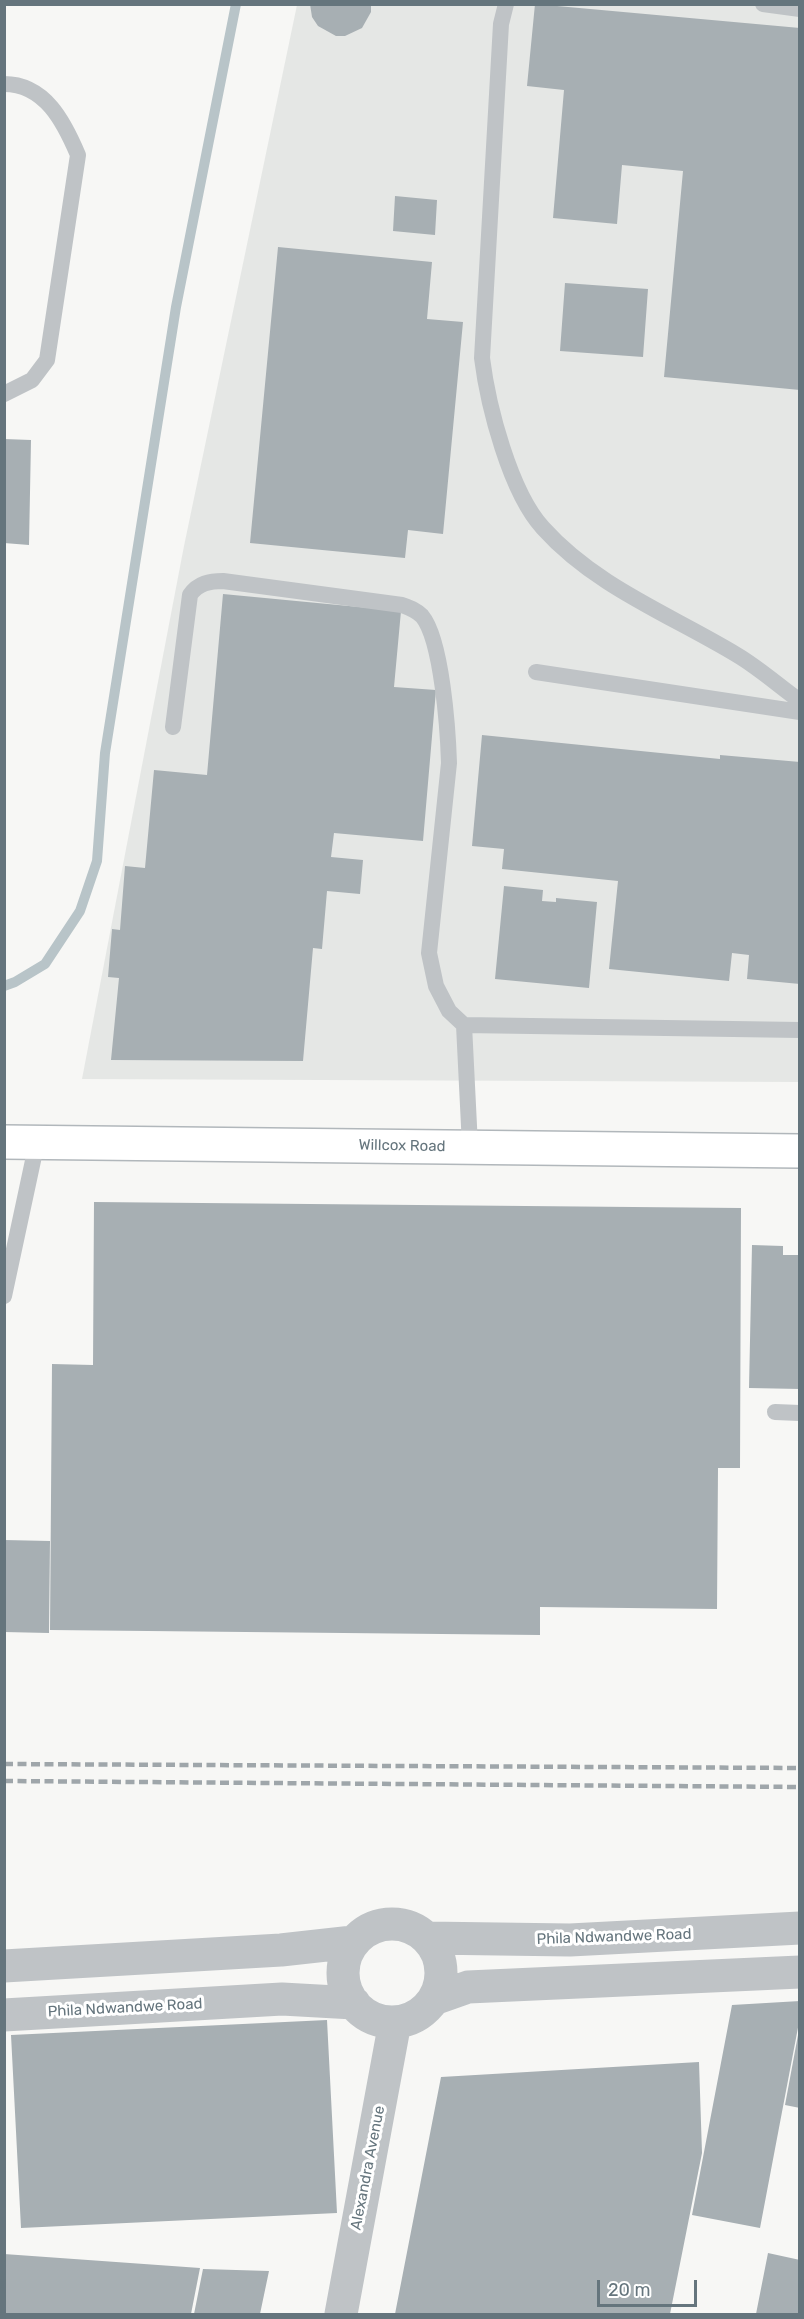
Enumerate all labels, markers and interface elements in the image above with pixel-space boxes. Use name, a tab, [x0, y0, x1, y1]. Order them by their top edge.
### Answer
street label: Willcox Road	[358, 1136, 446, 1156]
street label: Phila Ndwandwe Road	[536, 1925, 692, 1949]
street label: Phila Ndwandwe Road	[47, 1995, 203, 2021]
street label: Alexandra Avenue	[347, 2104, 389, 2232]
scale bar	[600, 2268, 700, 2306]
text: 20 m	[608, 2279, 650, 2301]

